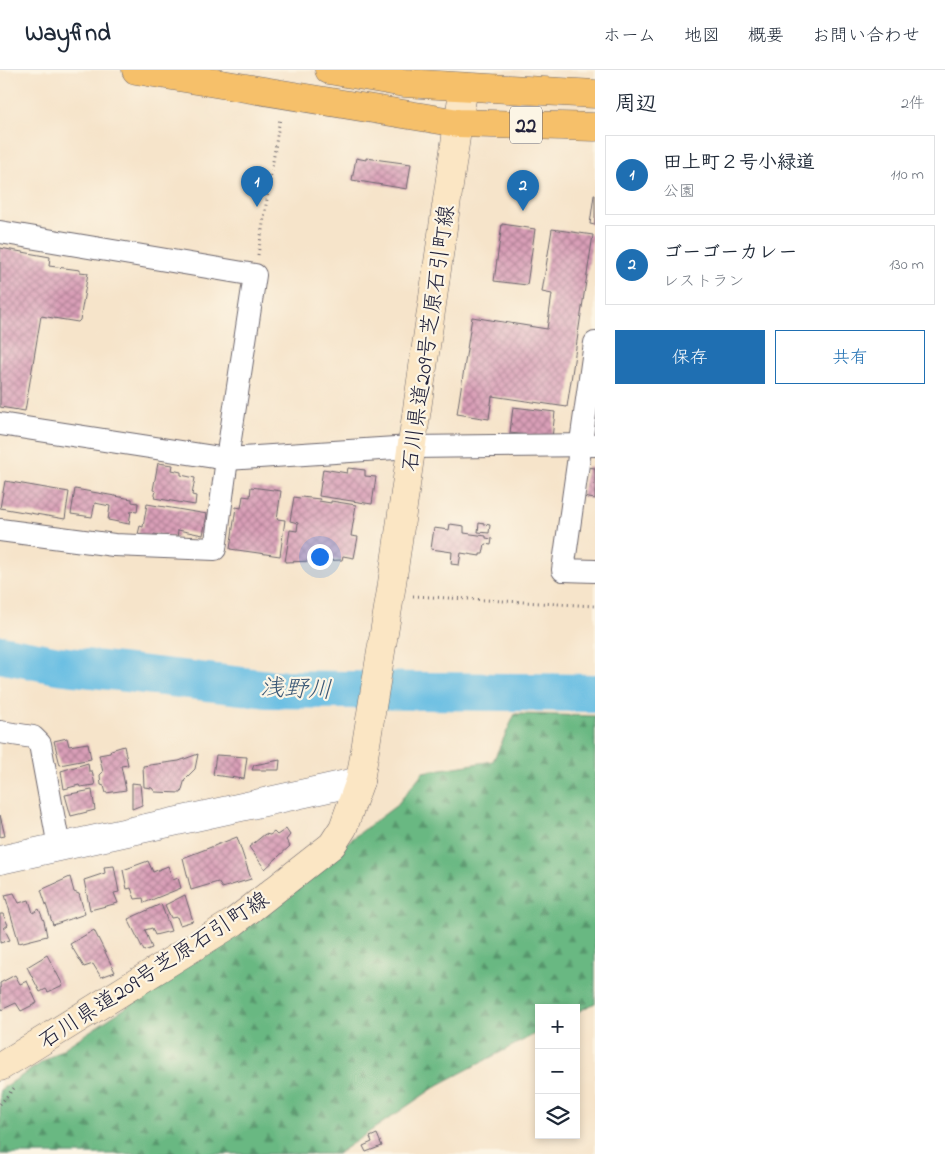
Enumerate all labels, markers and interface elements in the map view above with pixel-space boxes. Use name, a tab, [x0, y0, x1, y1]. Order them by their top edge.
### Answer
text: Wayfind	[25, 17, 111, 52]
text: ホーム	[603, 24, 656, 50]
text: 地図	[684, 24, 720, 50]
text: 概要	[748, 24, 784, 50]
text: お問い合わせ	[812, 24, 920, 50]
text: 周辺	[615, 90, 657, 120]
text: 2件	[901, 92, 925, 116]
road number: 22	[510, 106, 542, 144]
text: 田上町２号小緑道	[663, 150, 815, 177]
text: 1	[629, 163, 635, 187]
text: 110 m	[890, 163, 924, 187]
pin: 1	[241, 166, 273, 207]
pin: 2	[507, 170, 539, 211]
text: 公園	[663, 180, 695, 204]
street label: 石川県道209号芝原石引町線	[395, 203, 465, 474]
text: ゴーゴーカレー	[663, 240, 797, 267]
text: 2	[628, 253, 636, 277]
text: 130 m	[889, 253, 924, 277]
text: レストラン	[663, 270, 744, 294]
button: 保存	[615, 330, 765, 384]
button: 共有	[775, 330, 925, 384]
your location	[307, 544, 333, 570]
water label: 浅野川	[259, 672, 333, 709]
street label: 石川県道209号芝原石引町線	[33, 885, 276, 1058]
map controls	[535, 1004, 580, 1139]
button: +	[535, 1004, 580, 1049]
button: −	[535, 1049, 580, 1094]
button: layers	[535, 1094, 580, 1139]

